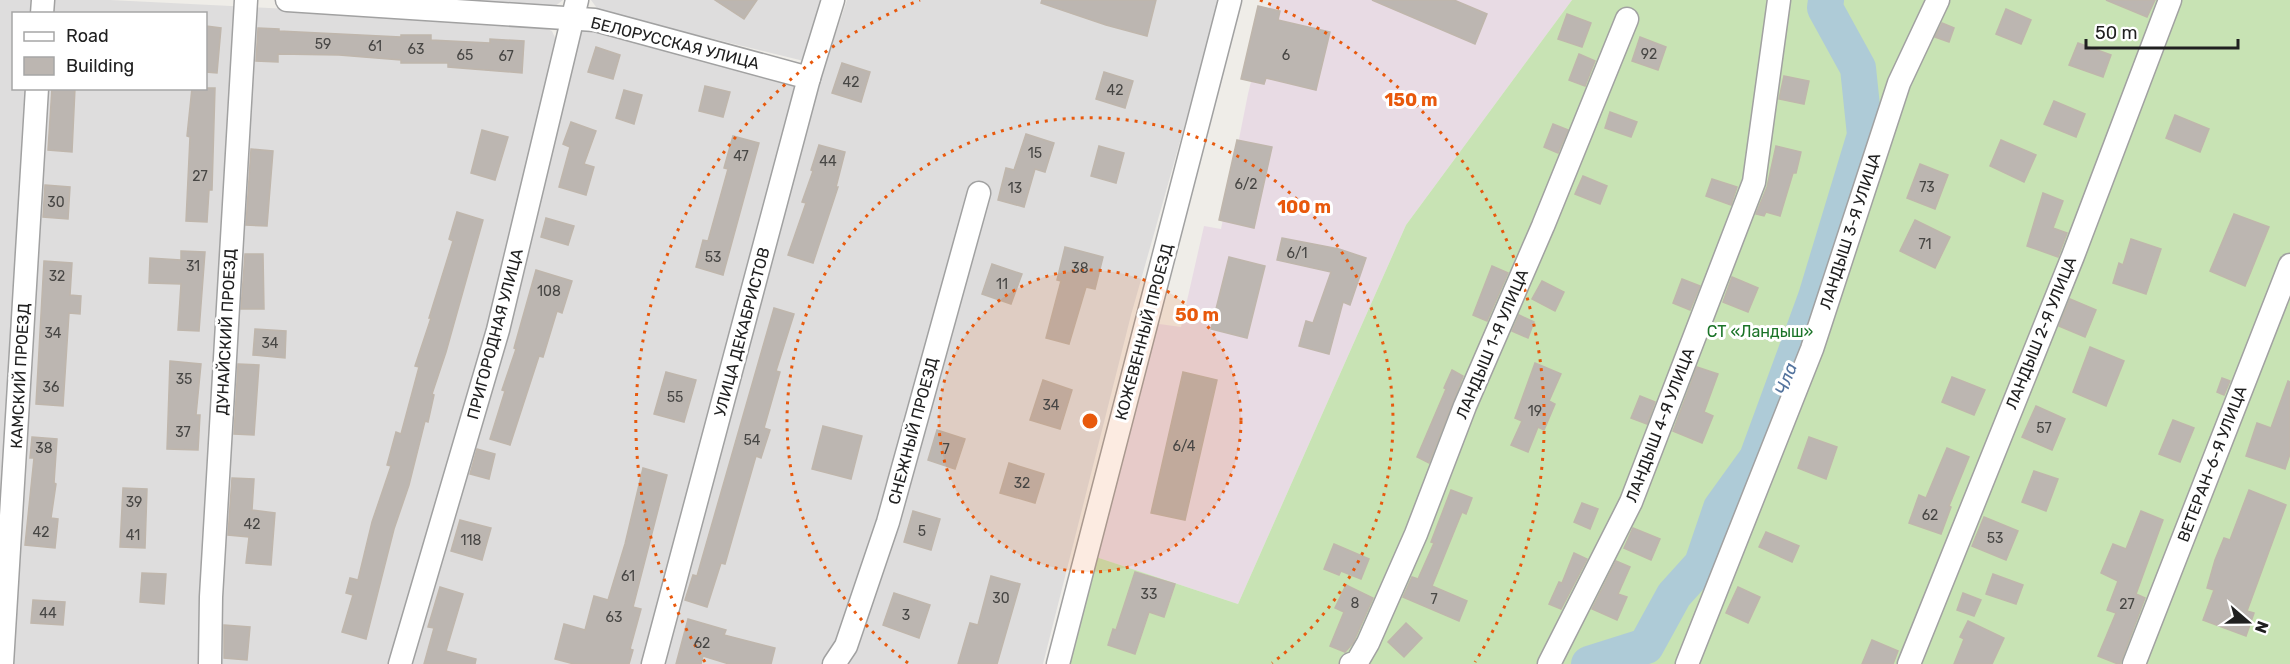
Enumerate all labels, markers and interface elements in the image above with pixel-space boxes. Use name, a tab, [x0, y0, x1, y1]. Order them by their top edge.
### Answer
legend	[12, 12, 207, 90]
scale bar	[2086, 12, 2238, 50]
street label: БЕЛОРУССКАЯ УЛИЦА	[589, 13, 761, 73]
text: 50 m	[2095, 22, 2138, 44]
text: Road	[66, 25, 109, 47]
house number: 59	[315, 36, 331, 53]
house number: 61	[368, 38, 382, 55]
house number: 63	[408, 41, 424, 58]
house number: 92	[1641, 46, 1657, 63]
house number: 65	[457, 47, 473, 64]
house number: 6	[1282, 47, 1290, 64]
house number: 67	[498, 48, 514, 65]
text: Building	[66, 55, 134, 77]
house number: 42	[843, 74, 859, 91]
house number: 42	[1107, 82, 1123, 99]
text: 150 m	[1384, 89, 1438, 111]
house number: 15	[1028, 145, 1042, 162]
house number: 47	[733, 148, 749, 165]
street label: ЛАНДЫШ 3-Я УЛИЦА	[1816, 150, 1884, 312]
house number: 44	[819, 153, 837, 170]
house number: 27	[192, 168, 208, 185]
house number: 6/2	[1234, 176, 1258, 193]
house number: 73	[1919, 179, 1935, 196]
house number: 13	[1008, 180, 1022, 197]
house number: 30	[47, 194, 65, 211]
text: 100 m	[1277, 196, 1331, 218]
house number: 71	[1918, 236, 1932, 253]
street label: КОЖЕВЕННЫЙ ПРОЕЗД	[1111, 242, 1177, 422]
street label: УЛИЦА ДЕКАБРИСТОВ	[710, 245, 774, 419]
house number: 6/1	[1286, 245, 1308, 262]
street label: ПРИГОРОДНАЯ УЛИЦА	[463, 246, 527, 422]
street label: ДУНАЙСКИЙ ПРОЕЗД	[212, 248, 240, 416]
house number: 53	[705, 249, 721, 266]
street label: ЛАНДЫШ 2-Я УЛИЦА	[2002, 254, 2080, 412]
house number: 31	[186, 258, 200, 275]
house number: 38	[1071, 260, 1089, 277]
street label: ЛАНДЫШ 1-Я УЛИЦА	[1452, 266, 1532, 422]
house number: 32	[49, 268, 65, 285]
house number: 11	[996, 276, 1008, 293]
house number: 108	[537, 283, 561, 300]
street label: КАМСКИЙ ПРОЕЗД	[7, 303, 33, 449]
text: 50 m	[1175, 304, 1219, 326]
park label: СТ «Ландыш»	[1707, 322, 1814, 341]
house number: 34	[44, 325, 62, 342]
house number: 34	[261, 335, 279, 352]
street label: ЛАНДЫШ 4-Я УЛИЦА	[1622, 345, 1698, 505]
street label: СНЕЖНЫЙ ПРОЕЗД	[884, 355, 942, 507]
water label: Чла	[1770, 359, 1802, 398]
house number: 35	[176, 371, 192, 388]
house number: 36	[43, 379, 59, 396]
street label: ВЕТЕРАН-6-Я УЛИЦА	[2173, 383, 2251, 545]
house number: 55	[667, 389, 683, 406]
house number: 34	[1042, 397, 1060, 414]
house number: 19	[1528, 403, 1542, 420]
centre of rings	[1080, 411, 1100, 431]
house number: 57	[2036, 420, 2052, 437]
house number: 37	[175, 424, 191, 441]
house number: 54	[743, 432, 761, 449]
house number: 6/4	[1172, 438, 1196, 455]
house number: 38	[35, 440, 53, 457]
house number: 7	[942, 441, 950, 458]
house number: 32	[1014, 475, 1030, 492]
house number: 39	[126, 494, 142, 511]
house number: 62	[1922, 507, 1938, 524]
house number: 42	[244, 516, 260, 533]
house number: 5	[918, 523, 926, 540]
house number: 42	[33, 524, 49, 541]
house number: 41	[126, 527, 140, 544]
house number: 53	[1987, 530, 2003, 547]
house number: 118	[461, 532, 482, 549]
house number: 61	[621, 568, 635, 585]
house number: 33	[1141, 586, 1157, 603]
house number: 30	[992, 590, 1010, 607]
house number: 7	[1430, 591, 1438, 608]
north arrow	[2218, 592, 2278, 652]
house number: 8	[1351, 595, 1360, 612]
house number: 27	[2119, 596, 2135, 613]
house number: 44	[39, 605, 57, 622]
house number: 3	[902, 607, 910, 624]
house number: 63	[606, 609, 622, 626]
text: N	[2251, 618, 2273, 636]
house number: 62	[694, 635, 710, 652]

